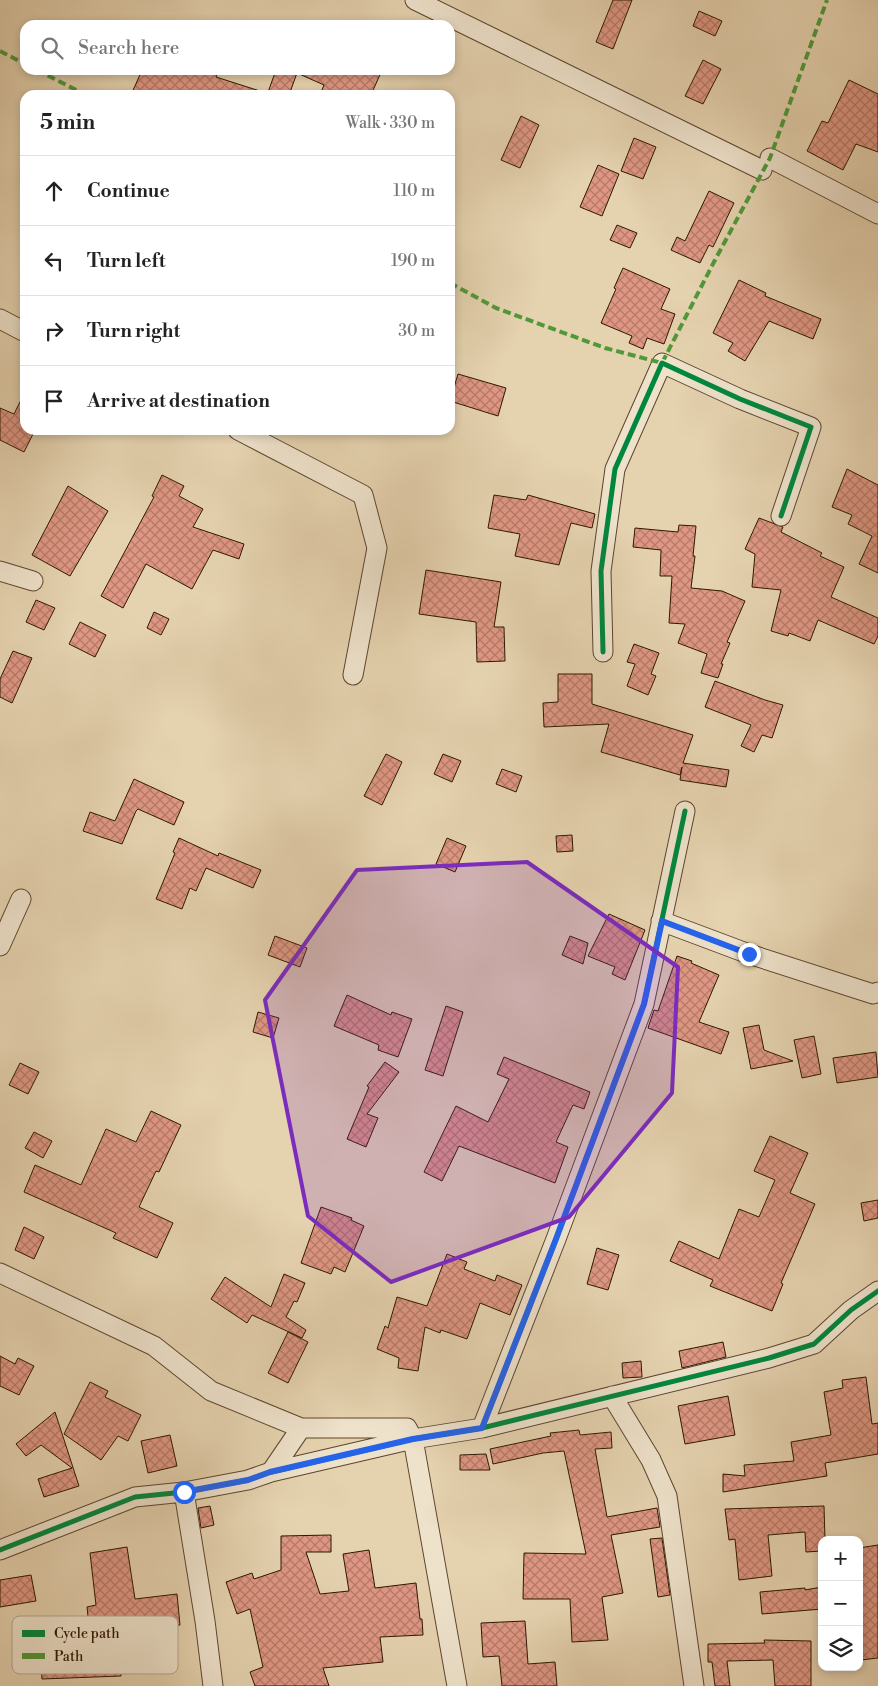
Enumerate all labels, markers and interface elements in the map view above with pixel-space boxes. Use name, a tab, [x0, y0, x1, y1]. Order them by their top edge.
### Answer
search box	[20, 20, 455, 75]
icon: search	[38, 34, 66, 62]
text: Search here	[78, 36, 179, 60]
text: 5 min	[40, 110, 95, 136]
text: Walk · 330 m	[345, 113, 435, 133]
icon: ahead	[40, 177, 68, 205]
text: Continue	[87, 179, 170, 203]
text: 110 m	[393, 181, 435, 201]
icon: left	[40, 247, 68, 275]
text: Turn left	[87, 249, 166, 273]
text: 190 m	[391, 251, 435, 271]
icon: right	[40, 317, 68, 345]
text: Turn right	[87, 319, 180, 343]
text: 30 m	[398, 321, 435, 341]
icon: arrive	[40, 387, 68, 415]
text: Arrive at destination	[87, 389, 270, 413]
route end	[738, 943, 761, 966]
route start	[173, 1481, 196, 1504]
map controls	[818, 1536, 863, 1671]
button: +	[818, 1536, 863, 1581]
button: −	[818, 1581, 863, 1626]
legend	[12, 1616, 178, 1674]
text: Cycle path	[54, 1625, 120, 1643]
button: layers	[818, 1626, 863, 1671]
text: Path	[54, 1648, 84, 1666]

